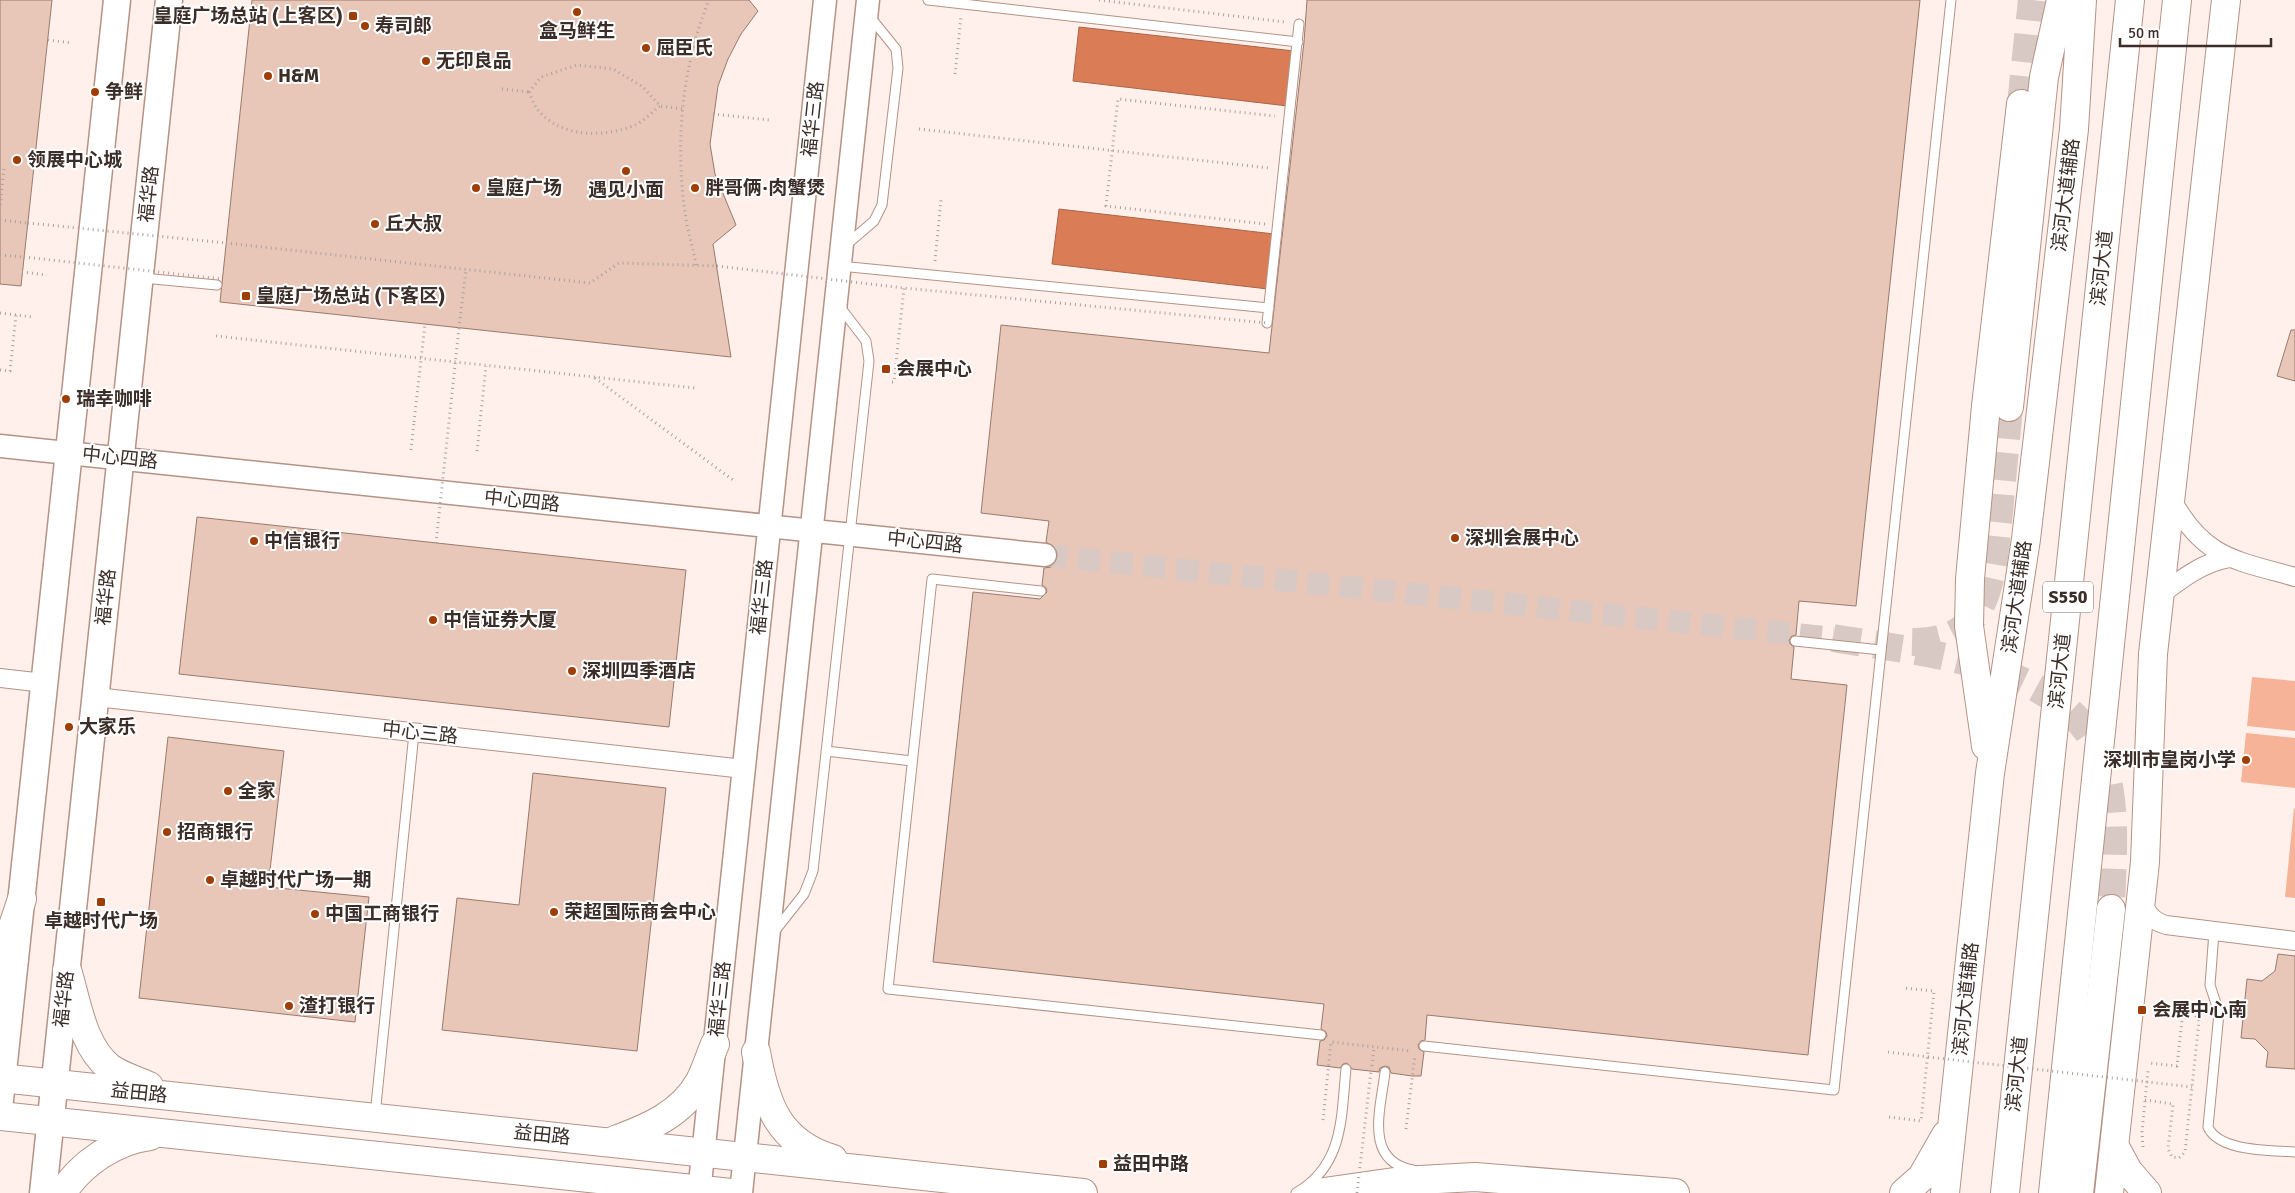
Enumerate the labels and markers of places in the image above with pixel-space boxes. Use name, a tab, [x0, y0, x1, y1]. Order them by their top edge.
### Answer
place label: 皇庭广场总站 (上客区)	[154, 4, 343, 28]
marker: 盒马鲜生	[571, 6, 583, 18]
marker: 皇庭广场总站 (上客区)	[347, 10, 359, 22]
place label: 寿司郎	[375, 14, 432, 38]
place label: 盒马鲜生	[539, 19, 615, 43]
marker: 寿司郎	[359, 20, 371, 32]
place label: 屈臣氏	[656, 36, 713, 60]
marker: 屈臣氏	[640, 42, 652, 54]
place label: 无印良品	[436, 49, 512, 73]
marker: 无印良品	[420, 55, 432, 67]
place label: H&M	[278, 64, 319, 88]
marker: H&M	[262, 70, 274, 82]
place label: 争鲜	[105, 80, 143, 104]
marker: 争鲜	[89, 86, 101, 98]
place label: 领展中心城	[27, 148, 122, 172]
marker: 领展中心城	[11, 154, 23, 166]
marker: 遇见小面	[620, 165, 632, 177]
place label: 皇庭广场	[486, 176, 562, 200]
place label: 胖哥俩·肉蟹煲	[705, 176, 825, 200]
place label: 遇见小面	[588, 178, 664, 202]
marker: 皇庭广场	[470, 182, 482, 194]
marker: 胖哥俩·肉蟹煲	[689, 182, 701, 194]
place label: 丘大叔	[385, 212, 442, 236]
marker: 丘大叔	[369, 218, 381, 230]
place label: 皇庭广场总站 (下客区)	[256, 284, 445, 308]
marker: 皇庭广场总站 (下客区)	[240, 290, 252, 302]
place label: 会展中心	[896, 357, 972, 381]
marker: 会展中心	[880, 363, 892, 375]
place label: 瑞幸咖啡	[76, 387, 152, 411]
marker: 瑞幸咖啡	[60, 393, 72, 405]
place label: 深圳会展中心	[1465, 526, 1579, 550]
place label: 中信银行	[264, 529, 340, 553]
marker: 深圳会展中心	[1449, 532, 1461, 544]
marker: 中信银行	[248, 535, 260, 547]
place label: 中信证券大厦	[443, 608, 557, 632]
marker: 中信证券大厦	[427, 614, 439, 626]
place label: 深圳四季酒店	[582, 659, 696, 683]
marker: 深圳四季酒店	[566, 665, 578, 677]
place label: 大家乐	[79, 715, 136, 739]
marker: 大家乐	[63, 721, 75, 733]
place label: 深圳市皇岗小学	[2103, 748, 2236, 772]
marker: 深圳市皇岗小学	[2240, 754, 2252, 766]
place label: 全家	[238, 779, 276, 803]
marker: 全家	[222, 785, 234, 797]
place label: 招商银行	[177, 820, 253, 844]
marker: 招商银行	[161, 826, 173, 838]
place label: 卓越时代广场一期	[220, 868, 372, 892]
marker: 卓越时代广场一期	[204, 874, 216, 886]
marker: 卓越时代广场	[95, 896, 107, 908]
place label: 荣超国际商会中心	[564, 900, 716, 924]
place label: 中国工商银行	[325, 902, 439, 926]
marker: 荣超国际商会中心	[548, 906, 560, 918]
marker: 中国工商银行	[309, 908, 321, 920]
place label: 卓越时代广场	[44, 909, 158, 933]
place label: 渣打银行	[299, 994, 375, 1018]
place label: 会展中心南	[2152, 998, 2247, 1022]
marker: 渣打银行	[283, 1000, 295, 1012]
marker: 会展中心南	[2136, 1004, 2148, 1016]
place label: 益田中路	[1113, 1152, 1189, 1176]
marker: 益田中路	[1097, 1158, 1109, 1170]

